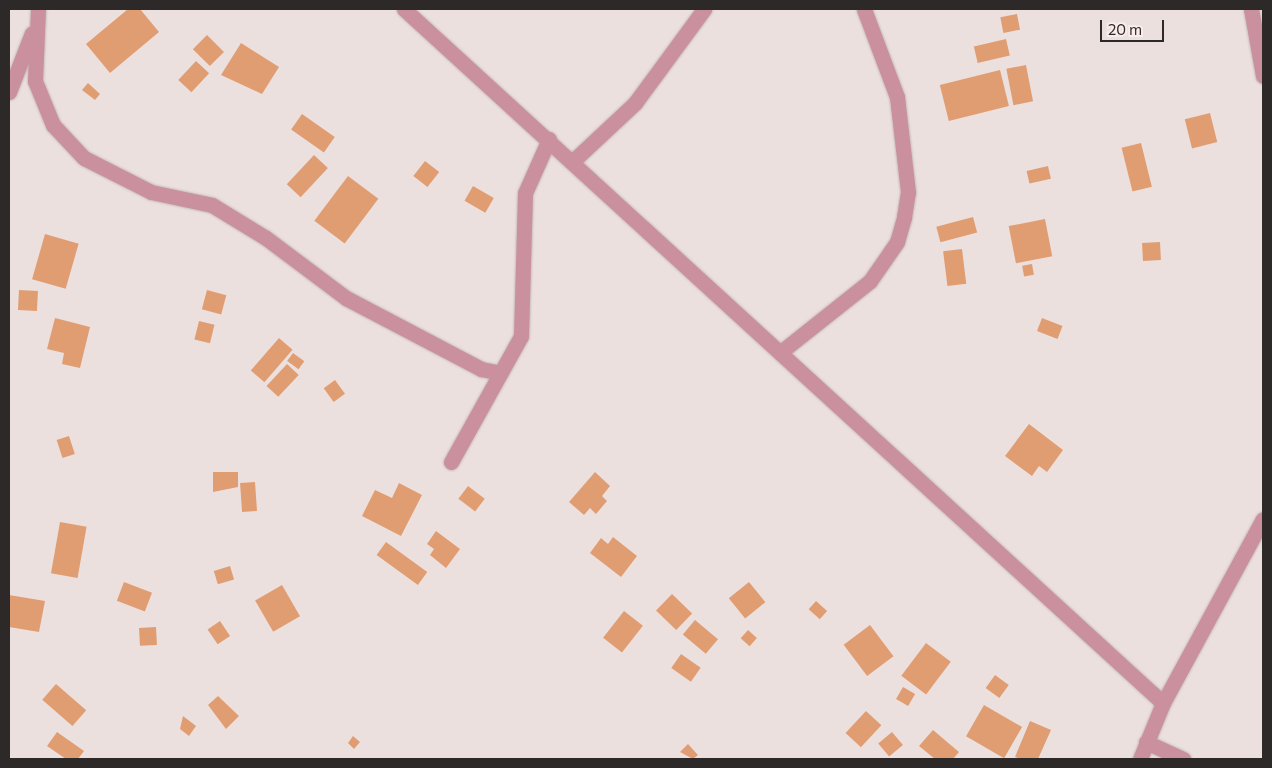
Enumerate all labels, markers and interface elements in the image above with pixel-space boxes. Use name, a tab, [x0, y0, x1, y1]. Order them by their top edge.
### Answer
scale bar	[1102, 10, 1166, 42]
text: 20 m	[1108, 20, 1142, 38]

